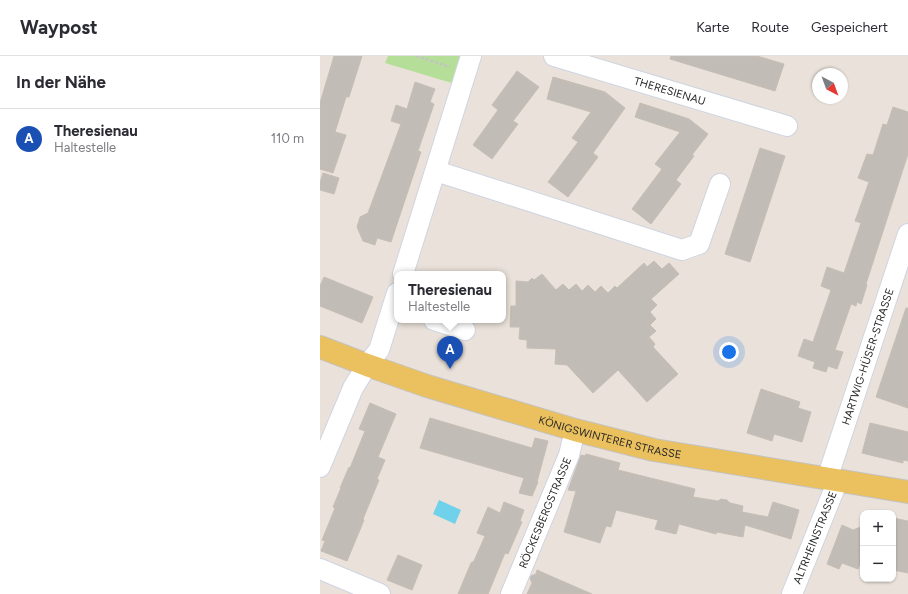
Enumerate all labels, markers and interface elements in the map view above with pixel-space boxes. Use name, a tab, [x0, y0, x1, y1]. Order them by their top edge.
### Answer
text: Waypost	[20, 16, 98, 39]
text: Karte	[696, 19, 729, 36]
text: Route	[751, 19, 789, 36]
text: Gespeichert	[811, 19, 888, 36]
north arrow	[812, 68, 848, 104]
text: In der Nähe	[16, 72, 106, 92]
street label: THERESIENAU	[632, 74, 707, 108]
text: Theresienau	[54, 122, 138, 140]
text: A	[24, 131, 34, 146]
text: 110 m	[271, 131, 304, 146]
text: Haltestelle	[54, 140, 116, 155]
popup	[394, 271, 506, 323]
text: Theresienau	[408, 281, 492, 299]
street label: HARTWIG-HÜSER-STRASSE	[839, 287, 897, 427]
text: Haltestelle	[408, 299, 470, 314]
pin: A	[437, 336, 463, 369]
your location	[719, 342, 739, 362]
street label: KÖNIGSWINTERER STRASSE	[537, 414, 682, 461]
street label: RÖCKESBERGSTRASSE	[516, 455, 574, 570]
street label: ALTRHEINSTRASSE	[791, 489, 840, 586]
map controls	[860, 510, 896, 582]
button: +	[860, 510, 896, 546]
button: −	[860, 546, 896, 582]

